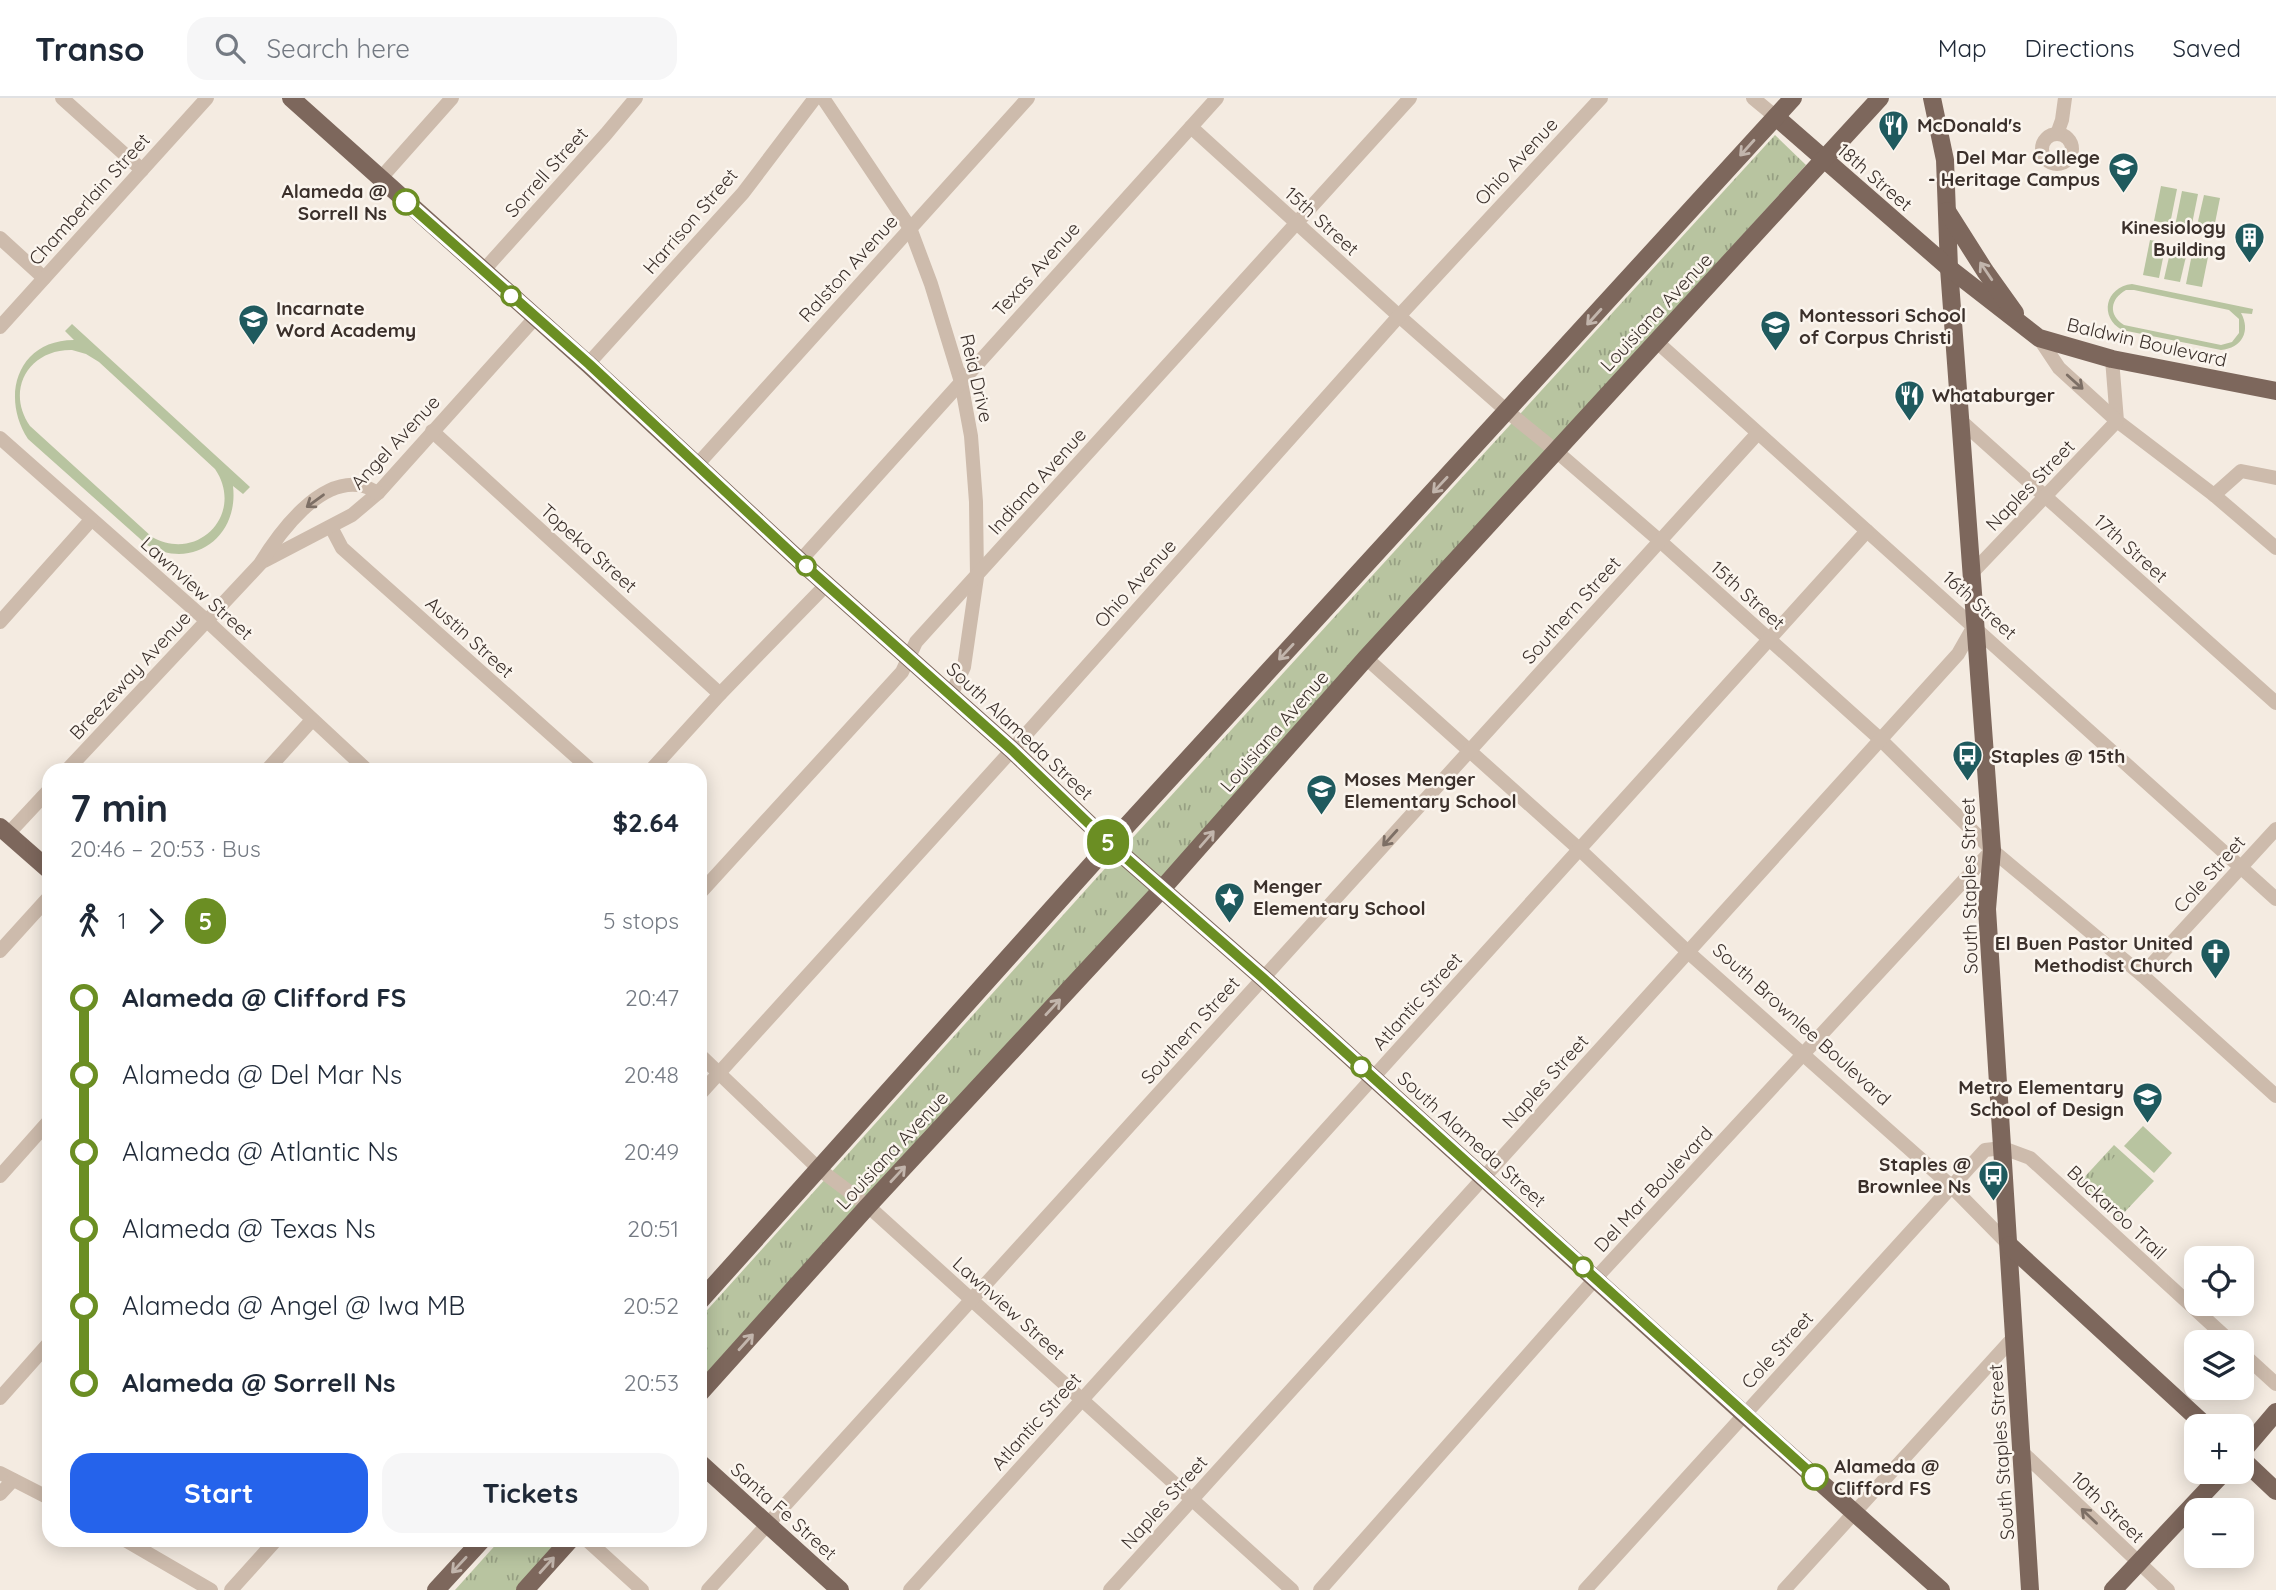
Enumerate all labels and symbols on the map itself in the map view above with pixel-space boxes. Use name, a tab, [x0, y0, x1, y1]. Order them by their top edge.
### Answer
restaurant icon: McDonald's	[1877, 108, 1911, 152]
street label: Ohio Avenue	[1469, 112, 1563, 210]
place label: McDonald's	[1917, 113, 2021, 137]
street label: Sorrell Street	[499, 122, 593, 222]
street label: Chamberlain Street	[23, 128, 155, 270]
street label: 18th Street	[1833, 138, 1917, 216]
one-way arrow	[1739, 139, 1755, 157]
place label: Del Mar College - Heritage Campus	[1928, 145, 2100, 191]
school or university icon: Del Mar College - Heritage Campus	[2106, 151, 2140, 195]
street label: Harrison Street	[638, 163, 742, 279]
place label: Alameda @ Sorrell Ns	[282, 179, 387, 225]
street label: 15th Street	[1280, 181, 1364, 261]
marker: Alameda @ Sorrell Ns	[393, 189, 419, 215]
street label: Ralston Avenue	[793, 209, 903, 327]
place label: Kinesiology Building	[2121, 215, 2226, 261]
street label: Texas Avenue	[987, 217, 1085, 321]
building icon: Kinesiology Building	[2232, 221, 2266, 265]
street label: Louisiana Avenue	[1595, 248, 1717, 376]
one-way arrow	[1978, 262, 1993, 281]
unlabelled marker	[501, 286, 521, 306]
place label: Incarnate Word Academy	[276, 296, 416, 342]
school or university icon: Incarnate Word Academy	[236, 302, 270, 346]
place label: Montessori School of Corpus Christi	[1799, 303, 1966, 349]
one-way arrow	[1586, 308, 1602, 326]
school or university icon: Montessori School of Corpus Christi	[1759, 309, 1793, 353]
street label: Baldwin Boulevard	[2065, 312, 2229, 372]
street label: Reid Drive	[955, 332, 999, 424]
one-way arrow	[2066, 374, 2083, 391]
restaurant icon: Whataburger	[1892, 378, 1926, 422]
place label: Whataburger	[1932, 383, 2055, 407]
street label: Angel Avenue	[345, 390, 445, 494]
street label: Indiana Avenue	[983, 423, 1091, 539]
street label: Naples Street	[1980, 434, 2080, 536]
one-way arrow	[1432, 476, 1449, 493]
one-way arrow	[307, 493, 325, 508]
street label: Topeka Street	[536, 498, 642, 598]
street label: 17th Street	[2089, 509, 2173, 587]
street label: Lawnview Street	[136, 531, 258, 645]
street label: Ohio Avenue	[1089, 534, 1181, 632]
street label: Southern Street	[1516, 551, 1626, 669]
street label: 15th Street	[1706, 555, 1790, 635]
unlabelled marker	[796, 556, 816, 576]
street label: 16th Street	[1938, 565, 2022, 645]
street label: Austin Street	[421, 591, 519, 683]
street label: Breezeway Avenue	[64, 606, 196, 744]
one-way arrow	[1278, 643, 1295, 660]
street label: South Alameda Street	[942, 657, 1098, 805]
street label: Louisiana Avenue	[1215, 665, 1333, 797]
bus stop icon: Staples @ 15th	[1951, 739, 1985, 783]
place label: Staples @ 15th	[1991, 744, 2125, 768]
place label: Moses Menger Elementary School	[1344, 767, 1517, 813]
school or university icon: Moses Menger Elementary School	[1304, 773, 1338, 817]
street label: South Staples Street	[1955, 798, 1983, 974]
line badge: 5	[1085, 819, 1131, 865]
one-way arrow	[1382, 829, 1398, 847]
one-way arrow	[1199, 830, 1215, 848]
street label: Cole Street	[2168, 830, 2250, 918]
place label: Menger Elementary School	[1253, 874, 1426, 920]
place icon: Menger Elementary School	[1213, 880, 1247, 924]
place label: El Buen Pastor United Methodist Church	[1995, 931, 2193, 977]
church icon: El Buen Pastor United Methodist Church	[2199, 937, 2233, 981]
street label: South Brownlee Boulevard	[1708, 938, 1896, 1110]
street label: Atlantic Street	[1367, 947, 1467, 1055]
street label: Southern Street	[1135, 971, 1245, 1089]
one-way arrow	[1045, 998, 1061, 1016]
street label: Naples Street	[1497, 1029, 1593, 1133]
unlabelled marker	[1351, 1057, 1371, 1077]
street label: South Alameda Street	[1393, 1066, 1551, 1212]
place label: Metro Elementary School of Design	[1958, 1075, 2124, 1121]
school or university icon: Metro Elementary School of Design	[2130, 1081, 2164, 1125]
street label: Louisiana Avenue	[831, 1086, 953, 1214]
street label: Del Mar Boulevard	[1589, 1121, 1717, 1257]
place label: Staples @ Brownlee Ns	[1857, 1152, 1971, 1198]
bus stop icon: Staples @ Brownlee Ns	[1977, 1158, 2011, 1202]
street label: Buckaroo Trail	[2062, 1160, 2172, 1264]
one-way arrow	[890, 1166, 907, 1183]
street label: Lawnview Street	[948, 1251, 1070, 1365]
unlabelled marker	[1573, 1257, 1593, 1277]
street label: Cole Street	[1736, 1306, 1818, 1394]
one-way arrow	[737, 1334, 753, 1352]
street label: South Staples Street	[1983, 1363, 2019, 1541]
street label: Atlantic Street	[986, 1367, 1086, 1475]
street label: Naples Street	[1116, 1450, 1212, 1554]
place label: Alameda @ Clifford FS	[1834, 1454, 1939, 1500]
street label: Santa Fe Street	[726, 1457, 842, 1565]
marker: Alameda @ Clifford FS	[1802, 1464, 1828, 1490]
street label: 10th Street	[2066, 1466, 2150, 1548]
one-way arrow	[2081, 1508, 2098, 1525]
one-way arrow	[451, 1556, 468, 1573]
one-way arrow	[539, 1557, 556, 1574]

